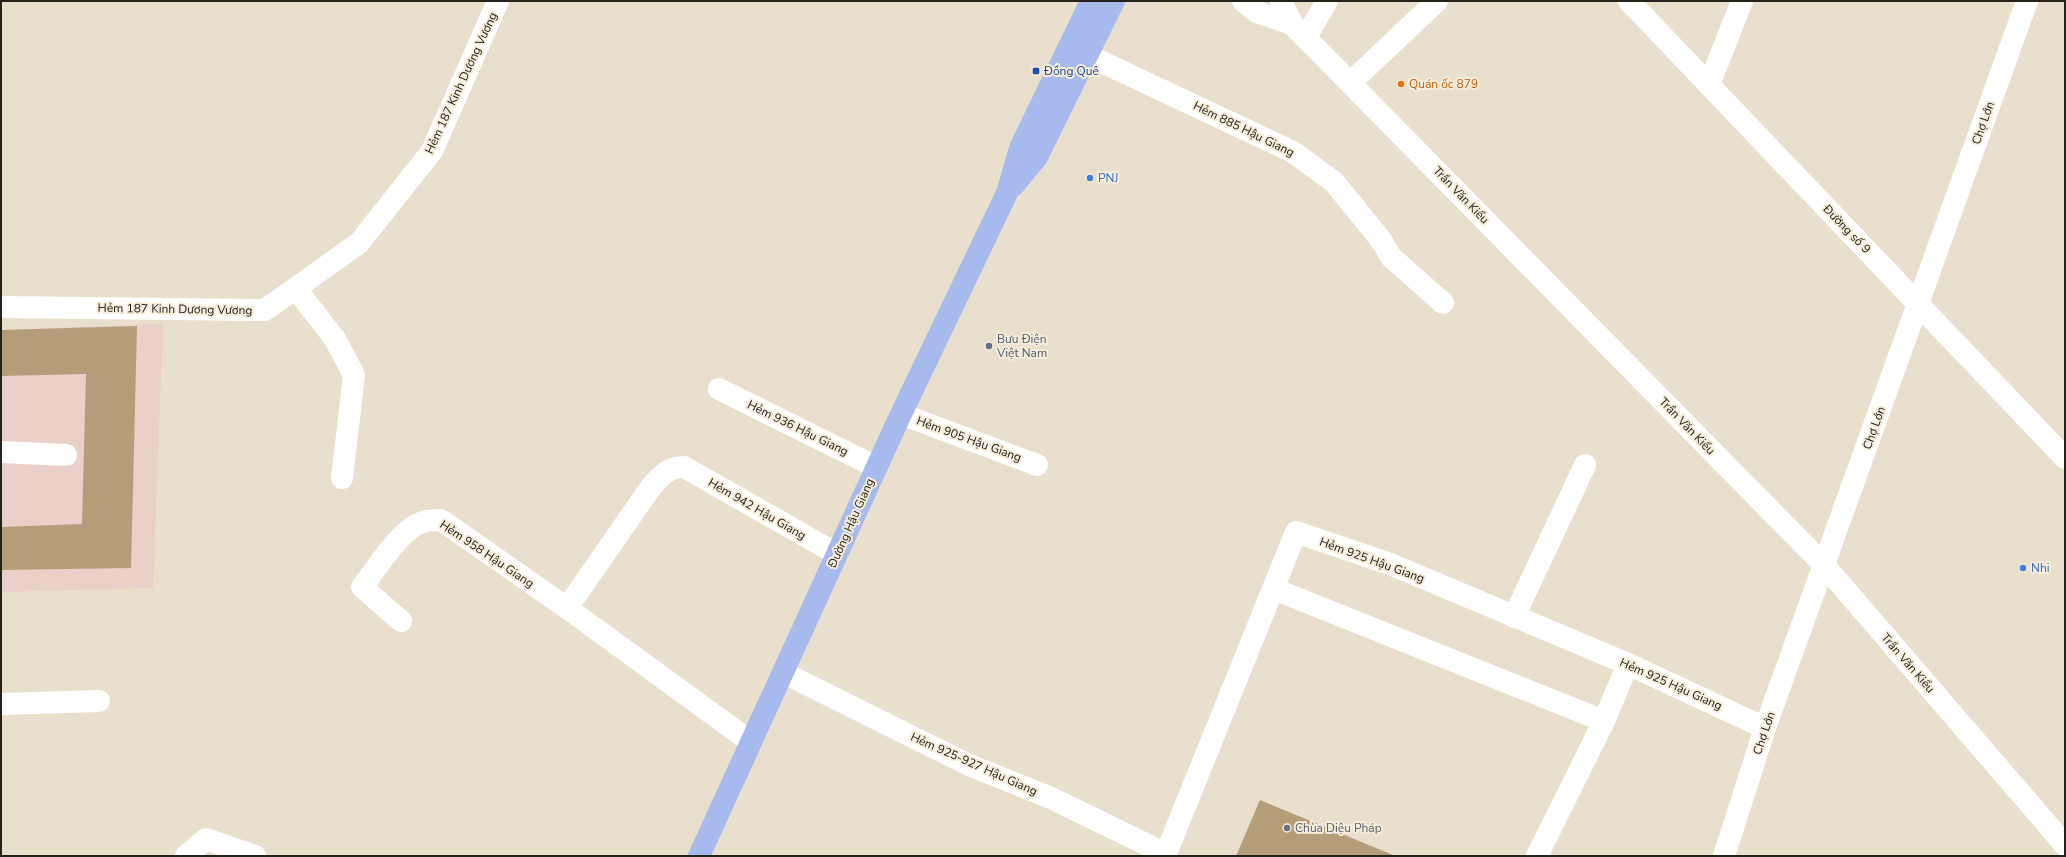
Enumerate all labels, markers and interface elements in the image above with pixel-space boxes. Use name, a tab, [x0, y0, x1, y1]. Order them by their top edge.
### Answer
street label: Hẻm 187 Kinh Dương Vương	[421, 10, 501, 156]
place label: Đồng Quê	[1043, 63, 1099, 79]
marker: Đồng Quê	[1031, 66, 1041, 76]
place label: Quán ốc 879	[1409, 76, 1478, 92]
marker: Quán ốc 879	[1396, 79, 1406, 89]
street label: Hẻm 885 Hậu Giang	[1191, 98, 1297, 160]
street label: Chợ Lớn	[1968, 99, 1998, 147]
street label: Trần Văn Kiểu	[1430, 163, 1492, 227]
place label: PNJ	[1098, 170, 1118, 186]
marker: PNJ	[1085, 173, 1095, 183]
street label: Đường số 9	[1819, 200, 1874, 257]
street label: Hẻm 187 Kinh Dương Vương	[98, 300, 252, 318]
place label: Bưu Điện Việt Nam	[996, 331, 1047, 361]
marker: Bưu Điện Việt Nam	[984, 341, 994, 351]
street label: Trần Văn Kiểu	[1656, 394, 1718, 458]
street label: Hẻm 936 Hậu Giang	[745, 397, 851, 459]
street label: Chợ Lớn	[1859, 404, 1889, 452]
street label: Hẻm 905 Hậu Giang	[914, 413, 1024, 465]
street label: Hẻm 942 Hậu Giang	[705, 474, 809, 544]
street label: Đường Hậu Giang	[824, 476, 878, 571]
street label: Hẻm 958 Hậu Giang	[437, 516, 537, 592]
street label: Hẻm 925 Hậu Giang	[1317, 534, 1427, 586]
place label: Nhi	[2031, 560, 2049, 576]
marker: Nhi	[2018, 563, 2028, 573]
street label: Trần Văn Kiểu	[1878, 630, 1938, 696]
street label: Hẻm 925 Hậu Giang	[1617, 654, 1725, 714]
street label: Chợ Lớn	[1749, 709, 1779, 757]
street label: Hẻm 925-927 Hậu Giang	[908, 729, 1040, 799]
place label: Chùa Diệu Pháp	[1295, 820, 1382, 836]
marker: Chùa Diệu Pháp	[1282, 823, 1292, 833]

